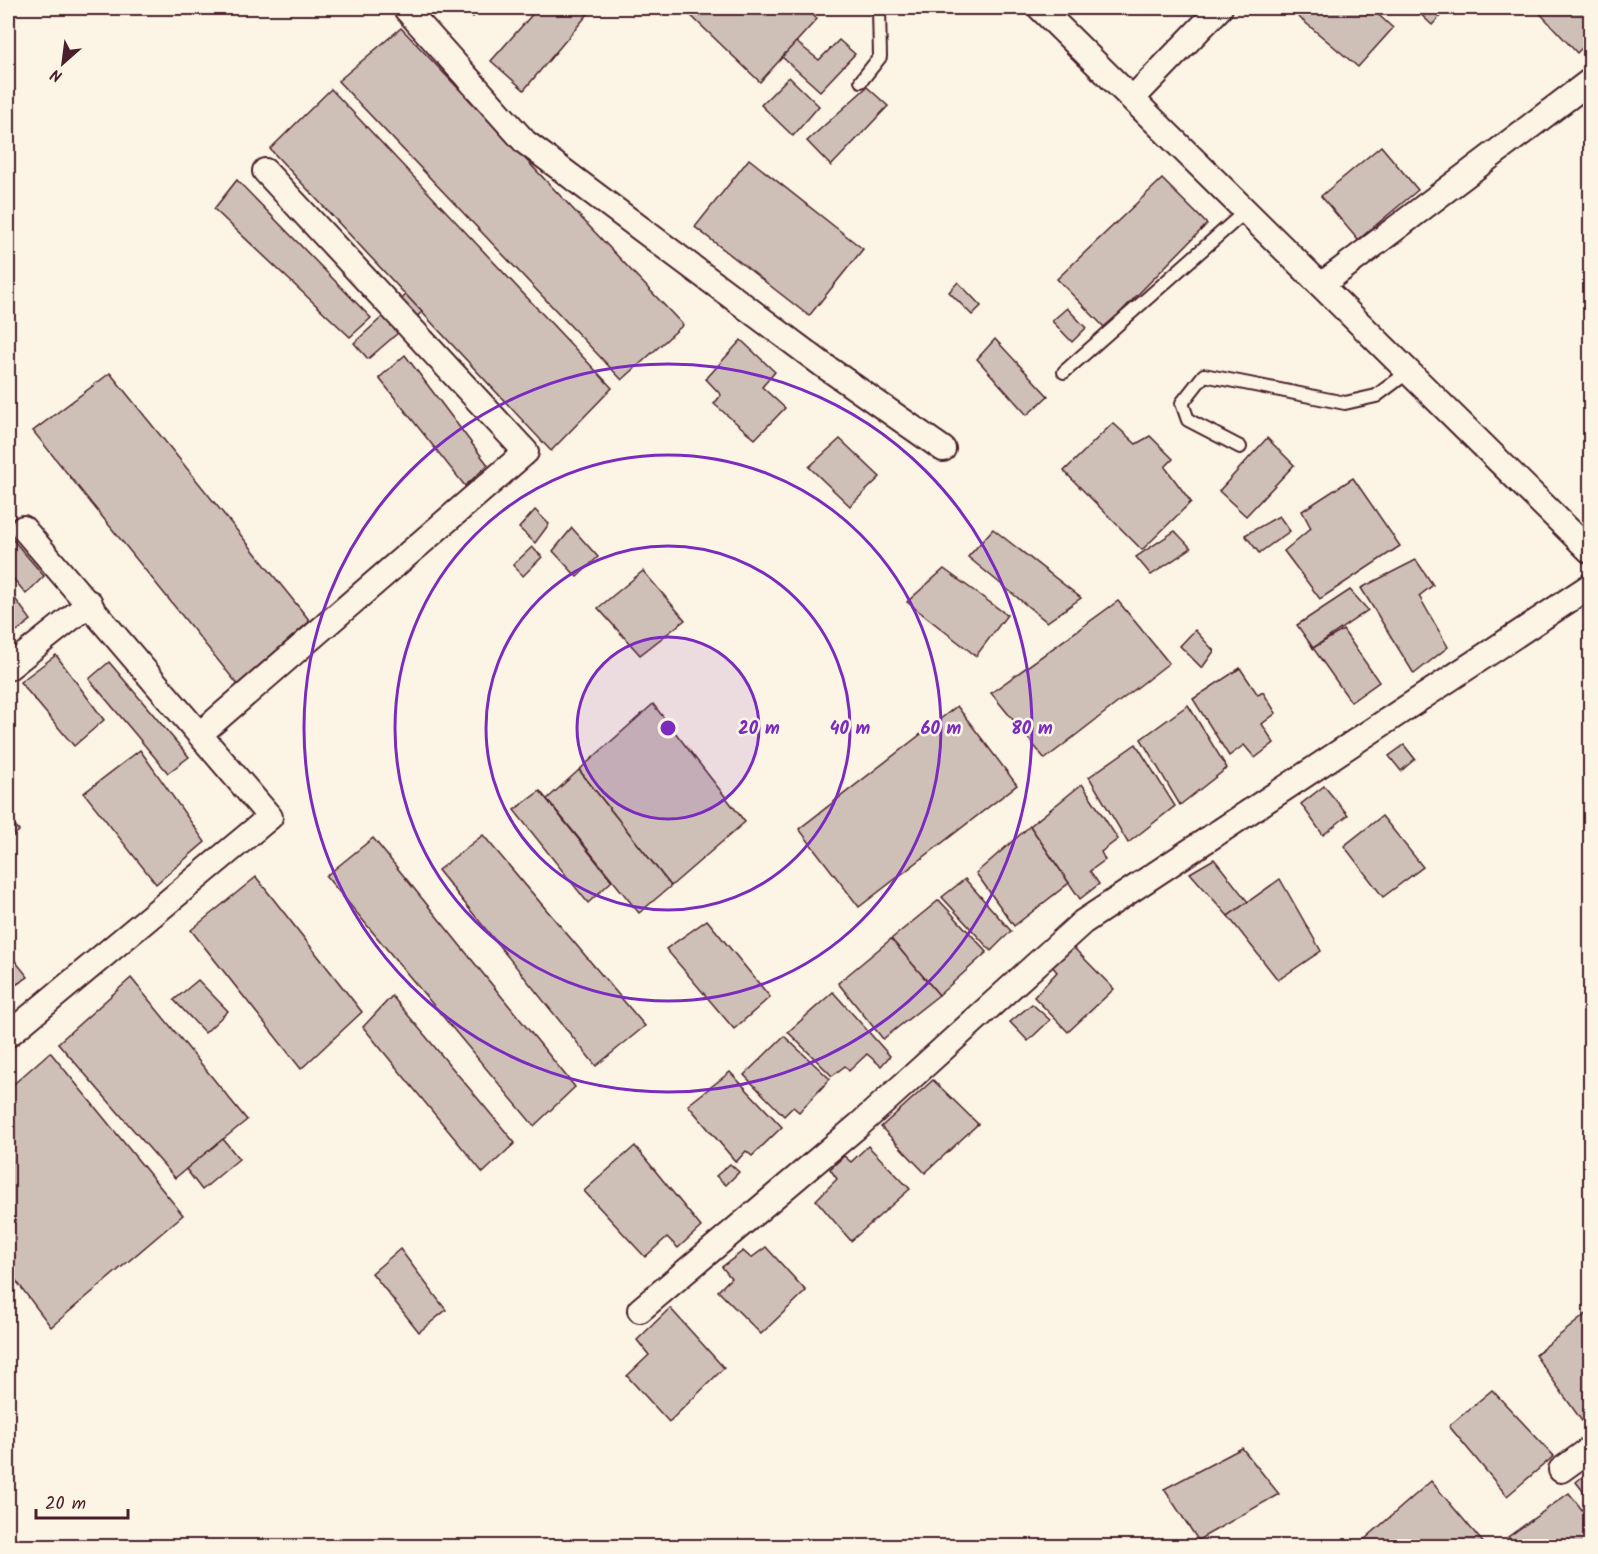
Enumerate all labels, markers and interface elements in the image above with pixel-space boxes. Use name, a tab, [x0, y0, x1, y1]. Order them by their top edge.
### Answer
north arrow	[33, 33, 93, 93]
text: N	[46, 62, 67, 88]
text: 20 m	[738, 715, 780, 744]
text: 40 m	[830, 715, 871, 744]
text: 60 m	[921, 715, 962, 744]
text: 80 m	[1011, 715, 1053, 744]
centre of rings	[658, 718, 678, 738]
scale bar	[36, 1482, 128, 1520]
text: 20 m	[45, 1490, 86, 1519]

